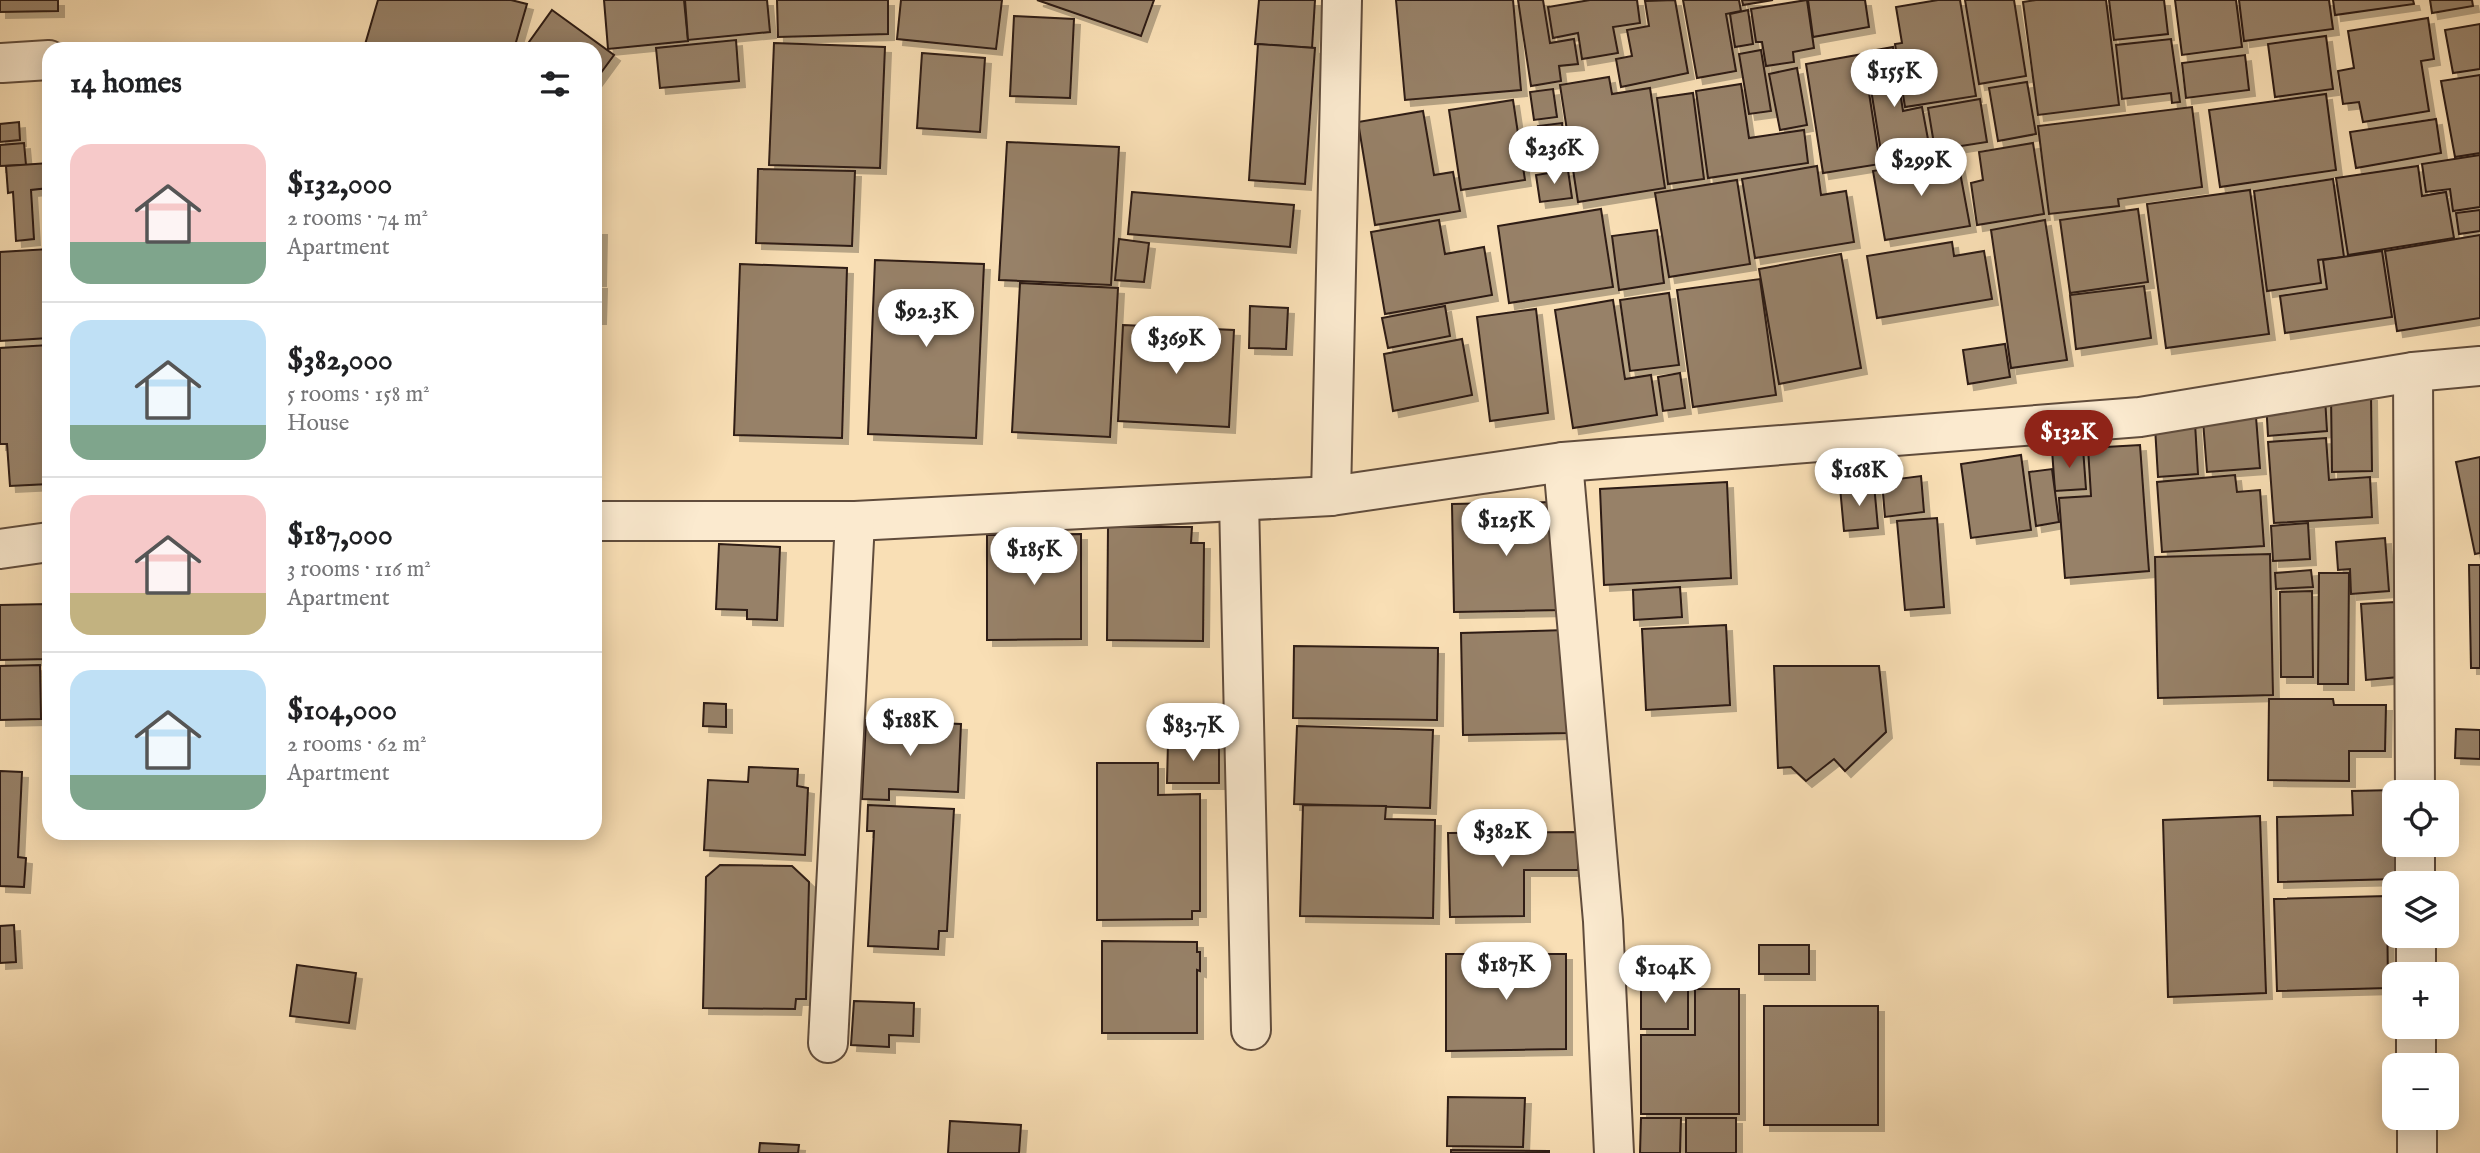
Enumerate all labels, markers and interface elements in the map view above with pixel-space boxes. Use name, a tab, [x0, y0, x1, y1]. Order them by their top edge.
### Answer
pin: $155K	[1845, 50, 1943, 109]
text: $155K	[1867, 57, 1921, 86]
text: 14 homes	[70, 65, 182, 103]
icon: filters	[536, 65, 574, 103]
pin: $236K	[1505, 127, 1603, 186]
text: $236K	[1525, 134, 1583, 163]
pin: $299K	[1872, 138, 1970, 198]
text: $299K	[1891, 146, 1951, 175]
text: $132,000	[287, 166, 392, 204]
icon: home	[126, 172, 210, 256]
text: 2 rooms · 74 m²	[287, 204, 428, 233]
text: Apartment	[287, 233, 390, 262]
pin: $92.3K	[869, 290, 983, 349]
text: $92.3K	[894, 297, 958, 326]
pin: $369K	[1127, 316, 1225, 376]
text: $369K	[1147, 324, 1205, 353]
text: $382,000	[287, 342, 393, 380]
icon: home	[126, 348, 210, 432]
text: 5 rooms · 158 m²	[287, 380, 430, 409]
text: House	[287, 409, 349, 438]
pin: $132K	[2020, 410, 2118, 470]
text: $132K	[2040, 418, 2098, 447]
pin: $168K	[1810, 448, 1908, 508]
text: $168K	[1831, 456, 1887, 485]
pin: $125K	[1457, 498, 1555, 558]
text: $125K	[1478, 506, 1535, 535]
text: $187,000	[287, 517, 393, 555]
icon: home	[126, 523, 210, 607]
pin: $185K	[985, 528, 1083, 587]
text: $185K	[1006, 535, 1062, 564]
text: 3 rooms · 116 m²	[287, 555, 431, 584]
text: Apartment	[287, 584, 390, 613]
text: $104,000	[287, 692, 397, 730]
icon: home	[126, 698, 210, 782]
pin: $188K	[861, 698, 959, 758]
pin: $83.7K	[1136, 704, 1250, 763]
text: $188K	[882, 706, 938, 735]
text: $83.7K	[1162, 711, 1224, 740]
text: 2 rooms · 62 m²	[287, 730, 427, 759]
text: Apartment	[287, 759, 390, 788]
map controls	[2382, 780, 2459, 1130]
button: locate	[2382, 780, 2459, 857]
pin: $382K	[1453, 810, 1551, 869]
text: $382K	[1473, 817, 1531, 846]
button: layers	[2382, 871, 2459, 948]
pin: $187K	[1457, 942, 1555, 1002]
pin: $104K	[1616, 946, 1714, 1005]
text: $187K	[1477, 950, 1535, 979]
text: $104K	[1635, 953, 1695, 982]
button: +	[2382, 962, 2459, 1039]
button: −	[2382, 1053, 2459, 1130]

